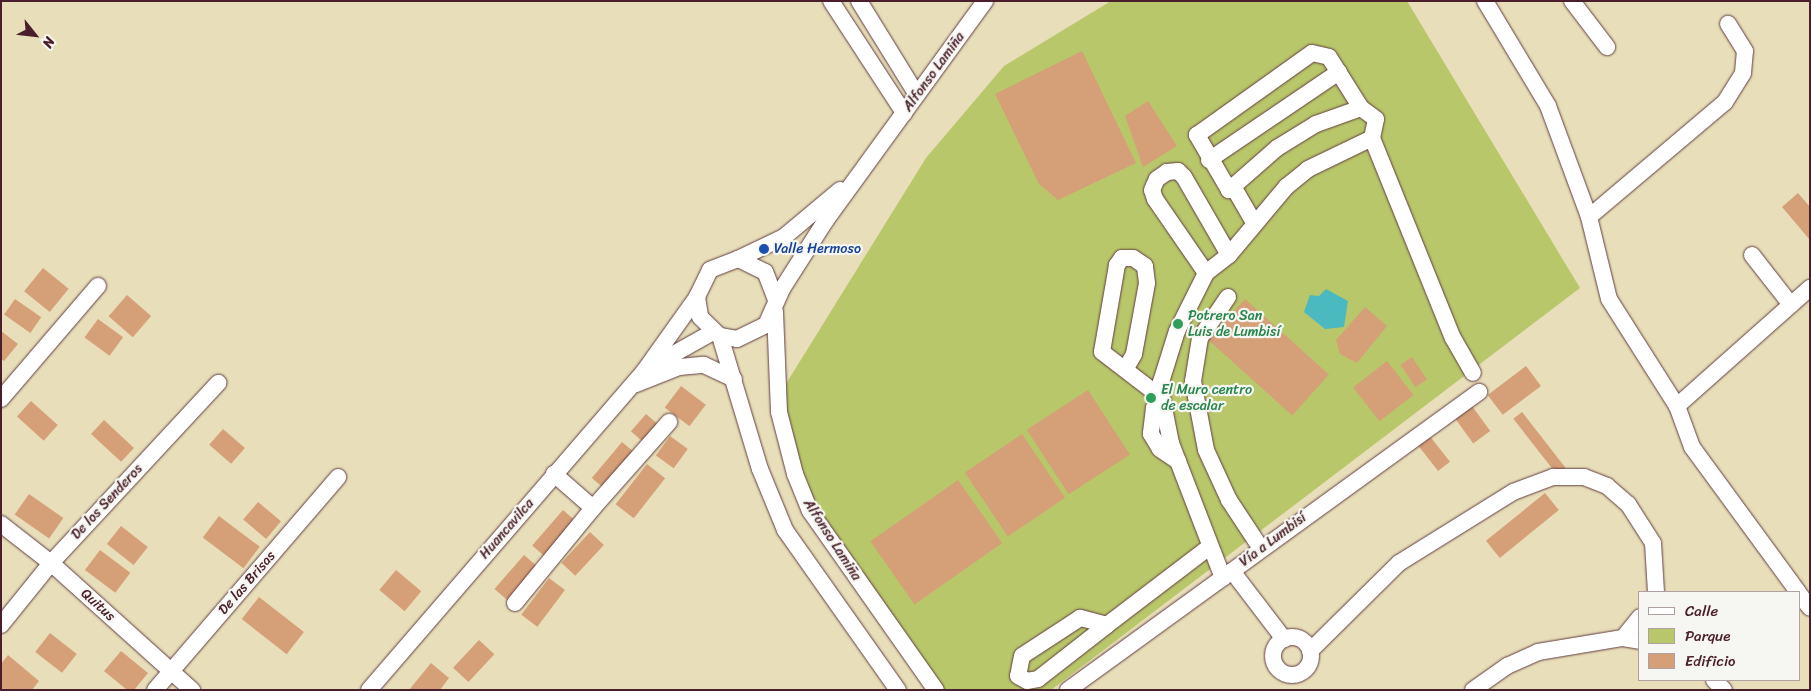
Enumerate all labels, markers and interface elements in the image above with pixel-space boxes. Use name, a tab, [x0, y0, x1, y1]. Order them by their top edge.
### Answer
north arrow	[10, 10, 60, 60]
street label: Alfonso Lamiña	[900, 29, 968, 115]
text: N	[35, 32, 62, 53]
place label: Valle Hermoso	[774, 241, 861, 257]
marker: Valle Hermoso	[758, 243, 770, 255]
place label: Potrero San Luis de Lumbisí	[1188, 308, 1280, 341]
marker: Potrero San Luis de Lumbisí	[1172, 318, 1184, 330]
place label: El Muro centro de escalar	[1161, 382, 1252, 414]
marker: El Muro centro de escalar	[1145, 392, 1157, 404]
street label: De los Senderos	[68, 461, 146, 543]
street label: Huancavilca	[476, 495, 538, 563]
street label: Alfonso Lamiña	[799, 496, 865, 584]
street label: Vía a Lumbisí	[1236, 509, 1310, 571]
street label: De las Brisas	[215, 548, 279, 618]
street label: Quitus	[77, 585, 119, 625]
legend	[1638, 591, 1801, 681]
text: Calle	[1685, 598, 1718, 624]
text: Parque	[1685, 623, 1730, 649]
text: Edificio	[1685, 648, 1736, 674]

